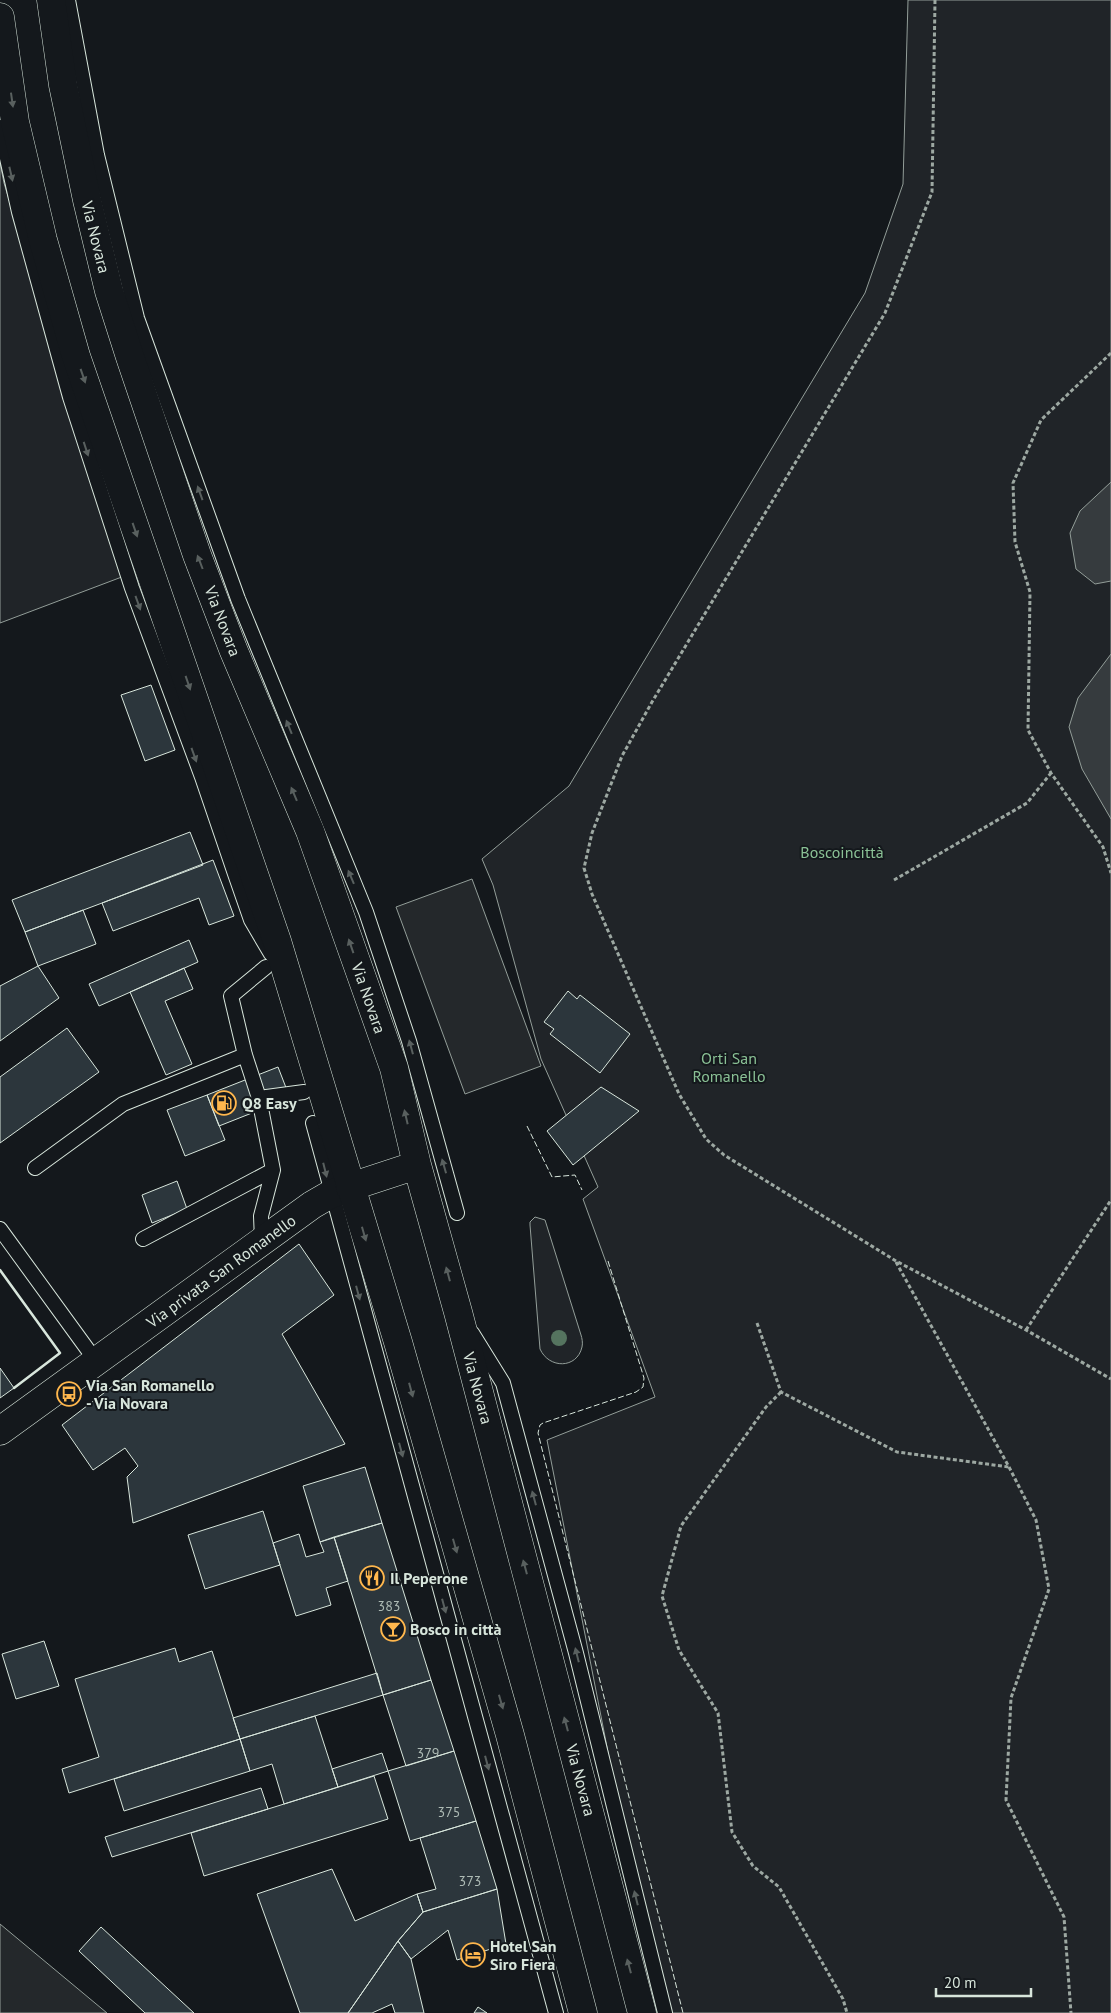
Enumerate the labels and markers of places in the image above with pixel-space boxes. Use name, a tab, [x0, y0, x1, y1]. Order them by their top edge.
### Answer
fuel station icon: Q8 Easy	[211, 1090, 237, 1116]
place label: Q8 Easy	[242, 1093, 297, 1113]
place label: Via San Romanello - Via Novara	[85, 1375, 215, 1413]
bus stop icon: Via San Romanello - Via Novara	[56, 1381, 82, 1407]
restaurant icon: Il Peperone	[359, 1565, 385, 1591]
place label: Il Peperone	[390, 1568, 468, 1588]
bar icon: Bosco in città	[380, 1616, 406, 1642]
place label: Bosco in città	[410, 1619, 501, 1639]
place label: Hotel San Siro Fiera	[490, 1936, 557, 1974]
hotel icon: Hotel San Siro Fiera	[460, 1942, 486, 1968]

